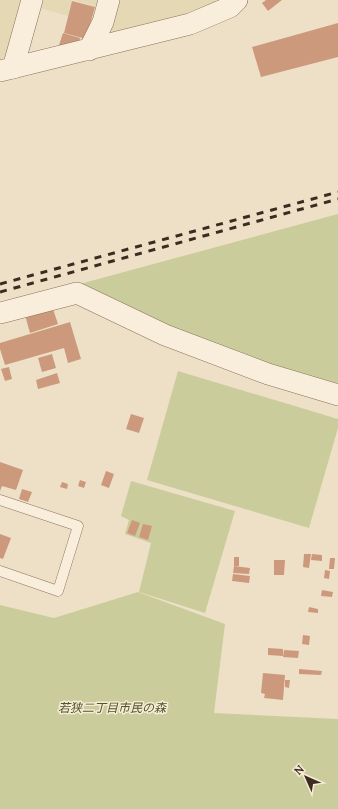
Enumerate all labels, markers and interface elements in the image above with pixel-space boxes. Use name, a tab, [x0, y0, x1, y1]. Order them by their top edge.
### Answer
park label: 若狭二丁目市民の森	[58, 700, 167, 715]
north arrow	[286, 757, 326, 797]
text: N	[291, 762, 307, 778]

